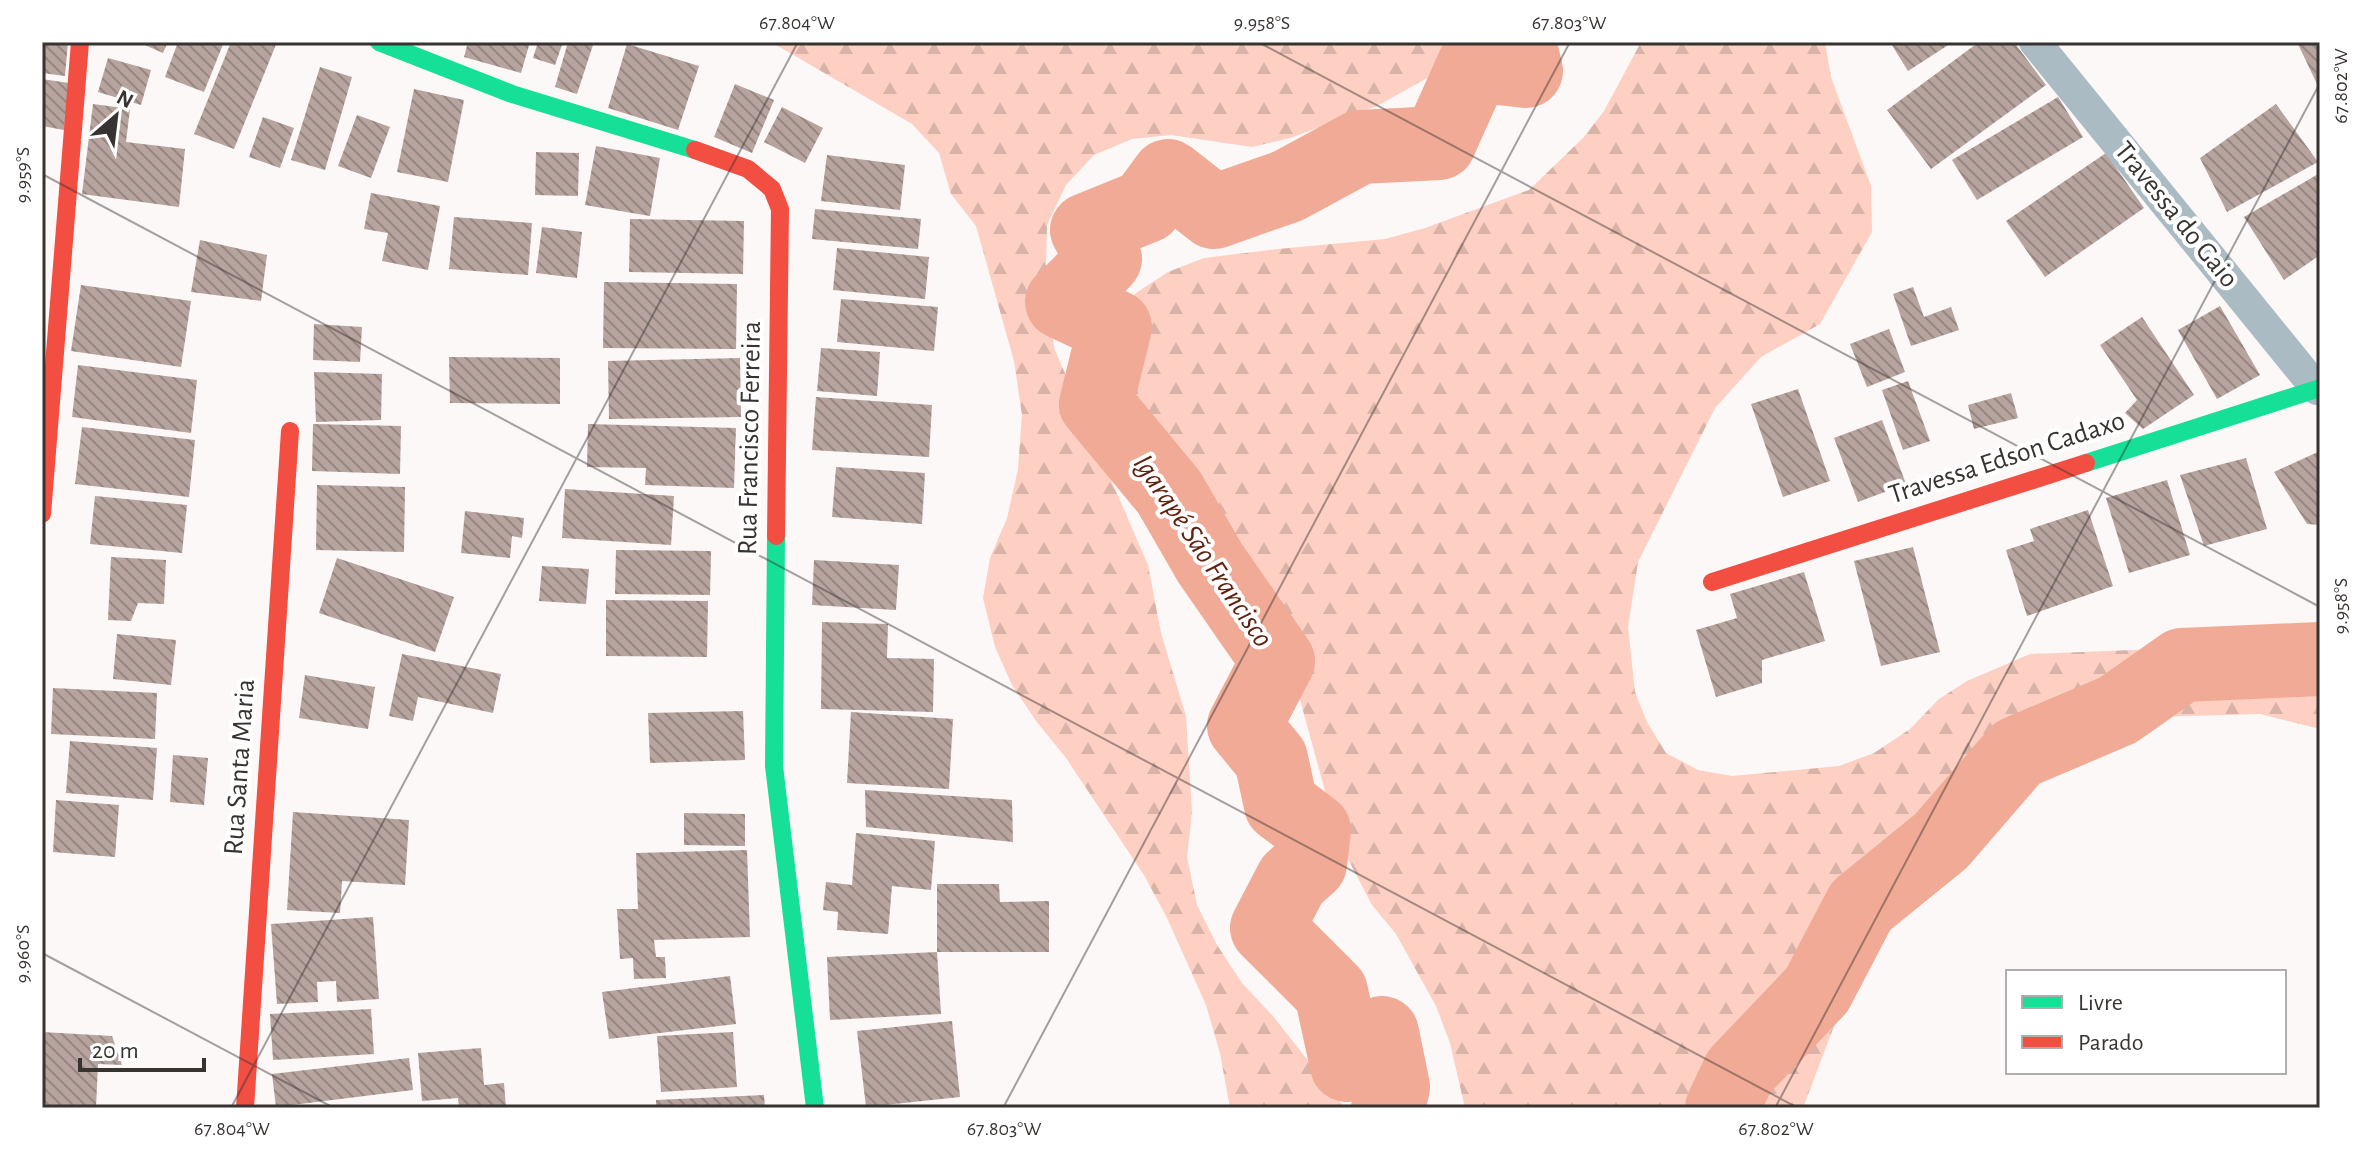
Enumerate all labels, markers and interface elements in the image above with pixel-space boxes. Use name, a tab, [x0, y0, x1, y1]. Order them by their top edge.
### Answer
text: 67.804°W	[759, 13, 835, 33]
text: 9.958°S	[1234, 13, 1290, 33]
text: 67.803°W	[1532, 13, 1606, 33]
text: 67.802°W	[2331, 48, 2351, 124]
north arrow	[76, 76, 156, 156]
text: N	[113, 86, 137, 113]
street label: Travessa do Gaio	[2109, 137, 2243, 293]
text: 9.959°S	[13, 147, 33, 203]
street label: Rua Francisco Ferreira	[734, 321, 766, 555]
street label: Travessa Edson Cadaxo	[1885, 407, 2129, 509]
water label: Igarapé São Francisco	[1128, 449, 1278, 653]
text: 9.958°S	[2331, 578, 2351, 634]
street label: Rua Santa Maria	[220, 678, 260, 856]
text: 9.960°S	[13, 925, 33, 983]
legend	[2006, 970, 2286, 1074]
text: Livre	[2078, 991, 2123, 1015]
scale bar	[80, 1022, 204, 1072]
text: Parado	[2078, 1031, 2144, 1055]
text: 20 m	[92, 1039, 139, 1063]
text: 67.804°W	[194, 1119, 270, 1139]
text: 67.803°W	[967, 1119, 1041, 1139]
text: 67.802°W	[1738, 1119, 1814, 1139]

